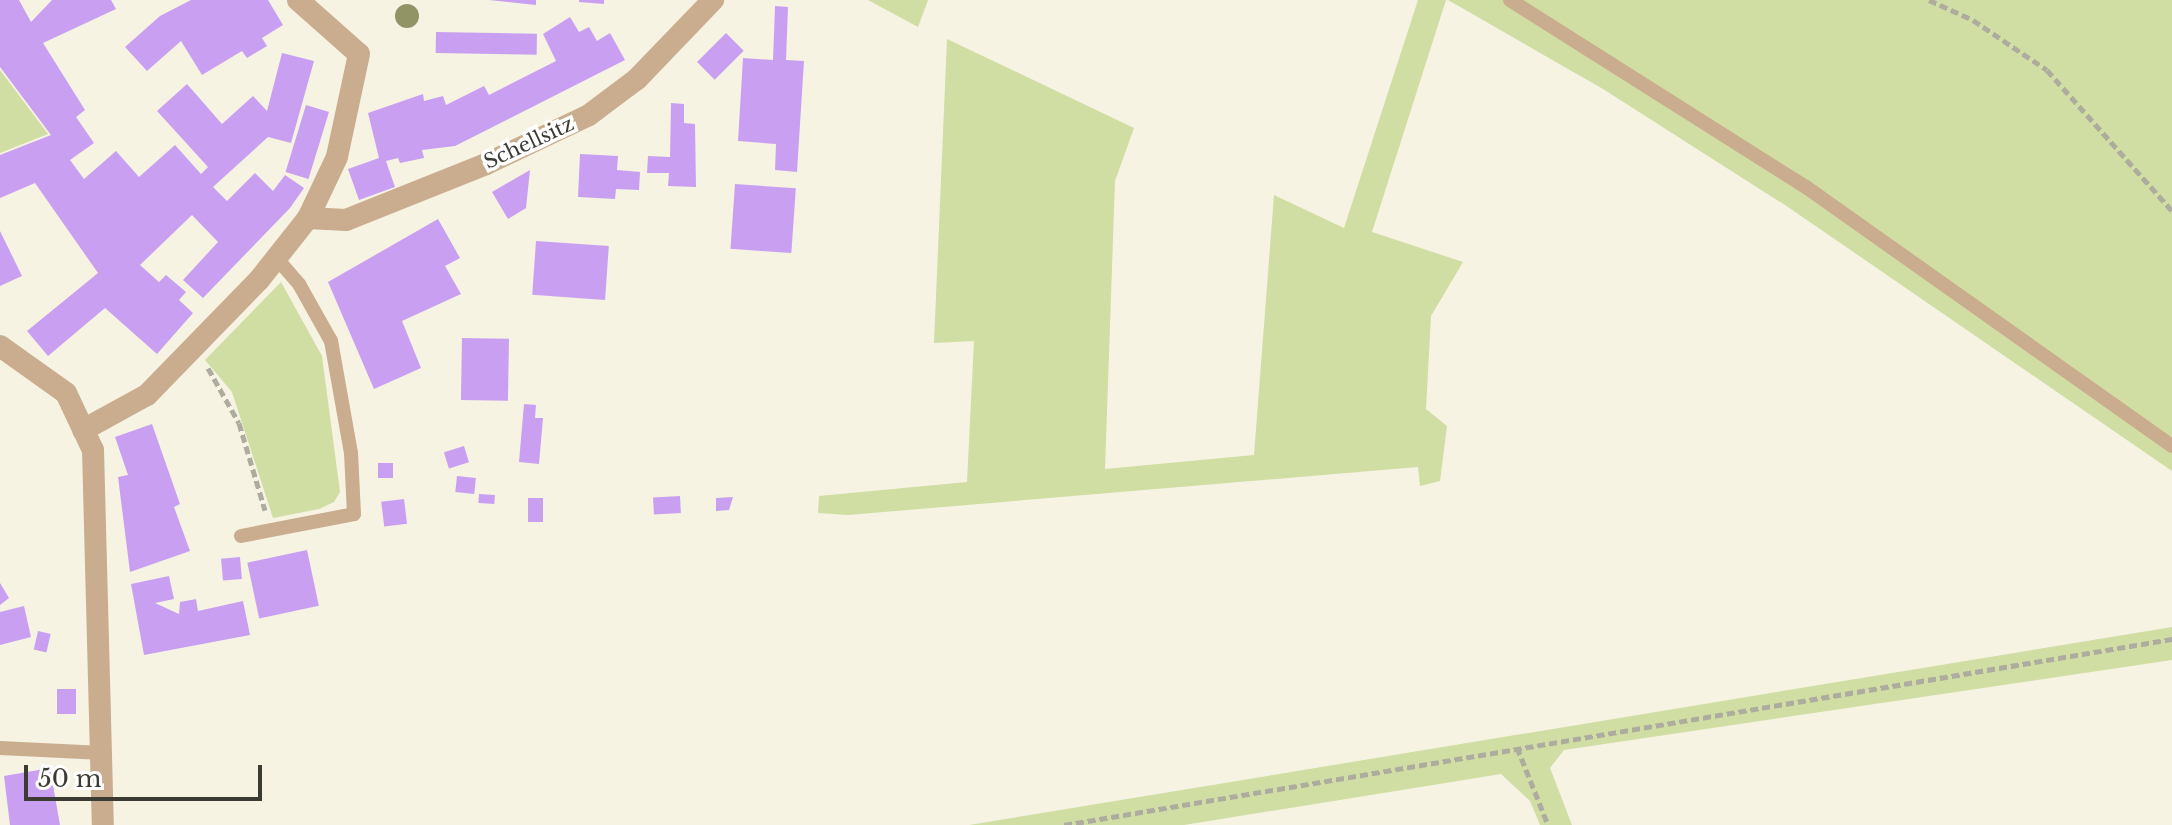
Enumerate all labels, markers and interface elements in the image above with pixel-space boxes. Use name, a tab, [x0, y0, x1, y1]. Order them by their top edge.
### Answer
street label: Schellsitz	[480, 112, 578, 174]
scale bar	[28, 749, 266, 799]
text: 50 m	[38, 764, 101, 793]

